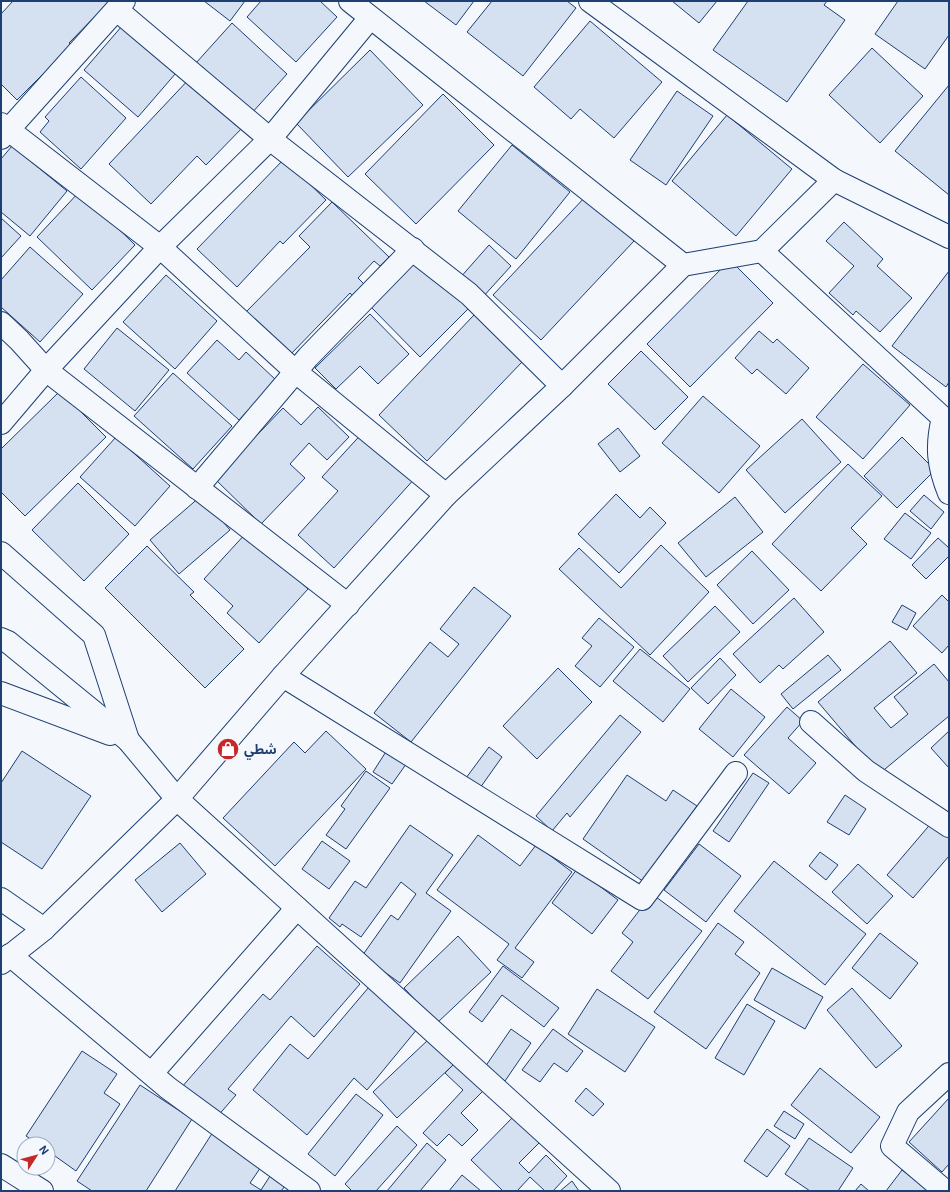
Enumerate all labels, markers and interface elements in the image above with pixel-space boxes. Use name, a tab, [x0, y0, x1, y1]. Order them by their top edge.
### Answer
shop icon: شطي	[215, 736, 241, 762]
place label: شطي	[244, 742, 277, 760]
north arrow	[16, 1136, 56, 1176]
text: N	[36, 1143, 51, 1158]

